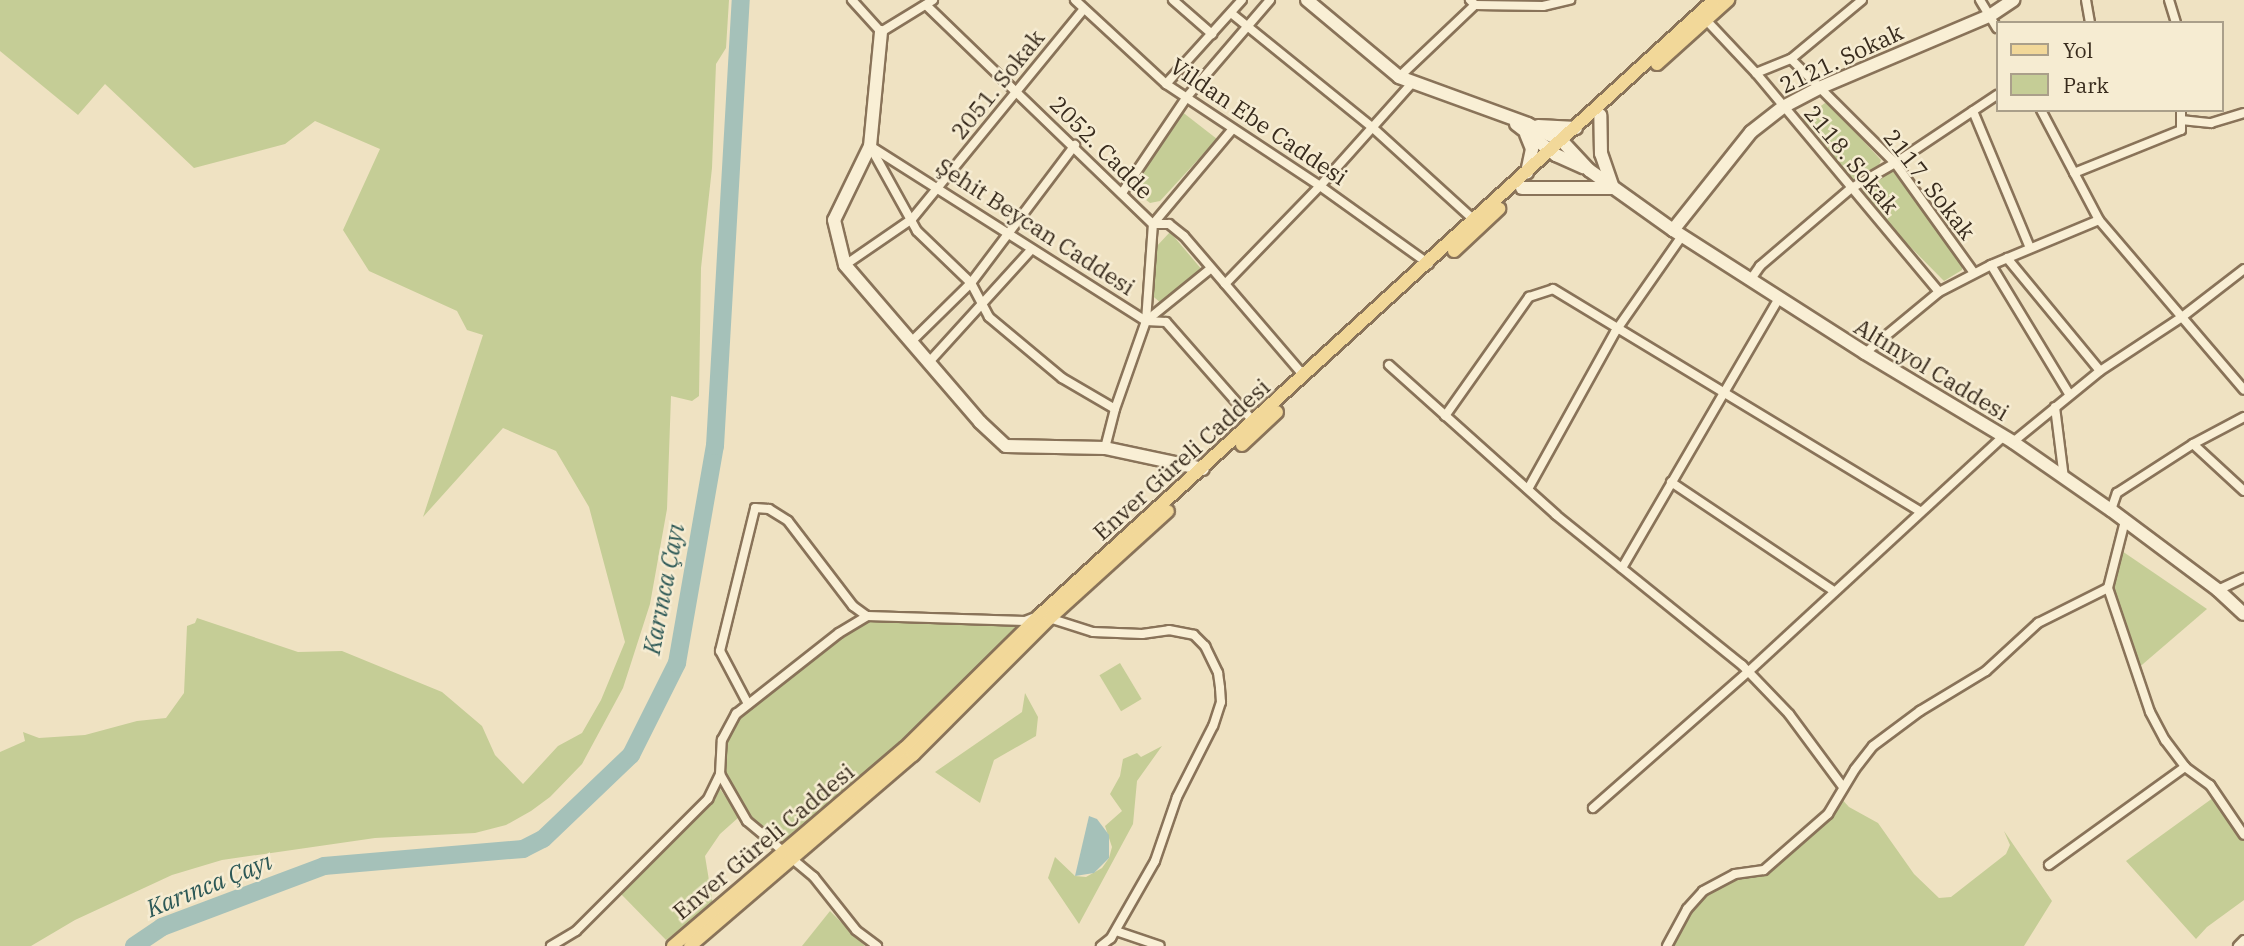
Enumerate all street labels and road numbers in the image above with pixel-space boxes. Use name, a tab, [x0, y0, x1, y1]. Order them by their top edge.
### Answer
street label: 2121. Sokak	[1775, 17, 1907, 99]
street label: 2051. Sokak	[945, 24, 1049, 144]
street label: Vildan Ebe Caddesi	[1165, 51, 1353, 191]
street label: 2052. Cadde	[1045, 90, 1159, 204]
street label: 2118. Sokak	[1799, 99, 1905, 219]
street label: 2117. Sokak	[1878, 123, 1982, 245]
street label: Şehit Beycan Caddesi	[932, 152, 1140, 300]
street label: Altınyol Caddesi	[1850, 312, 2014, 426]
street label: Enver Güreli Caddesi	[1087, 373, 1275, 545]
street label: Enver Güreli Caddesi	[667, 757, 859, 925]

